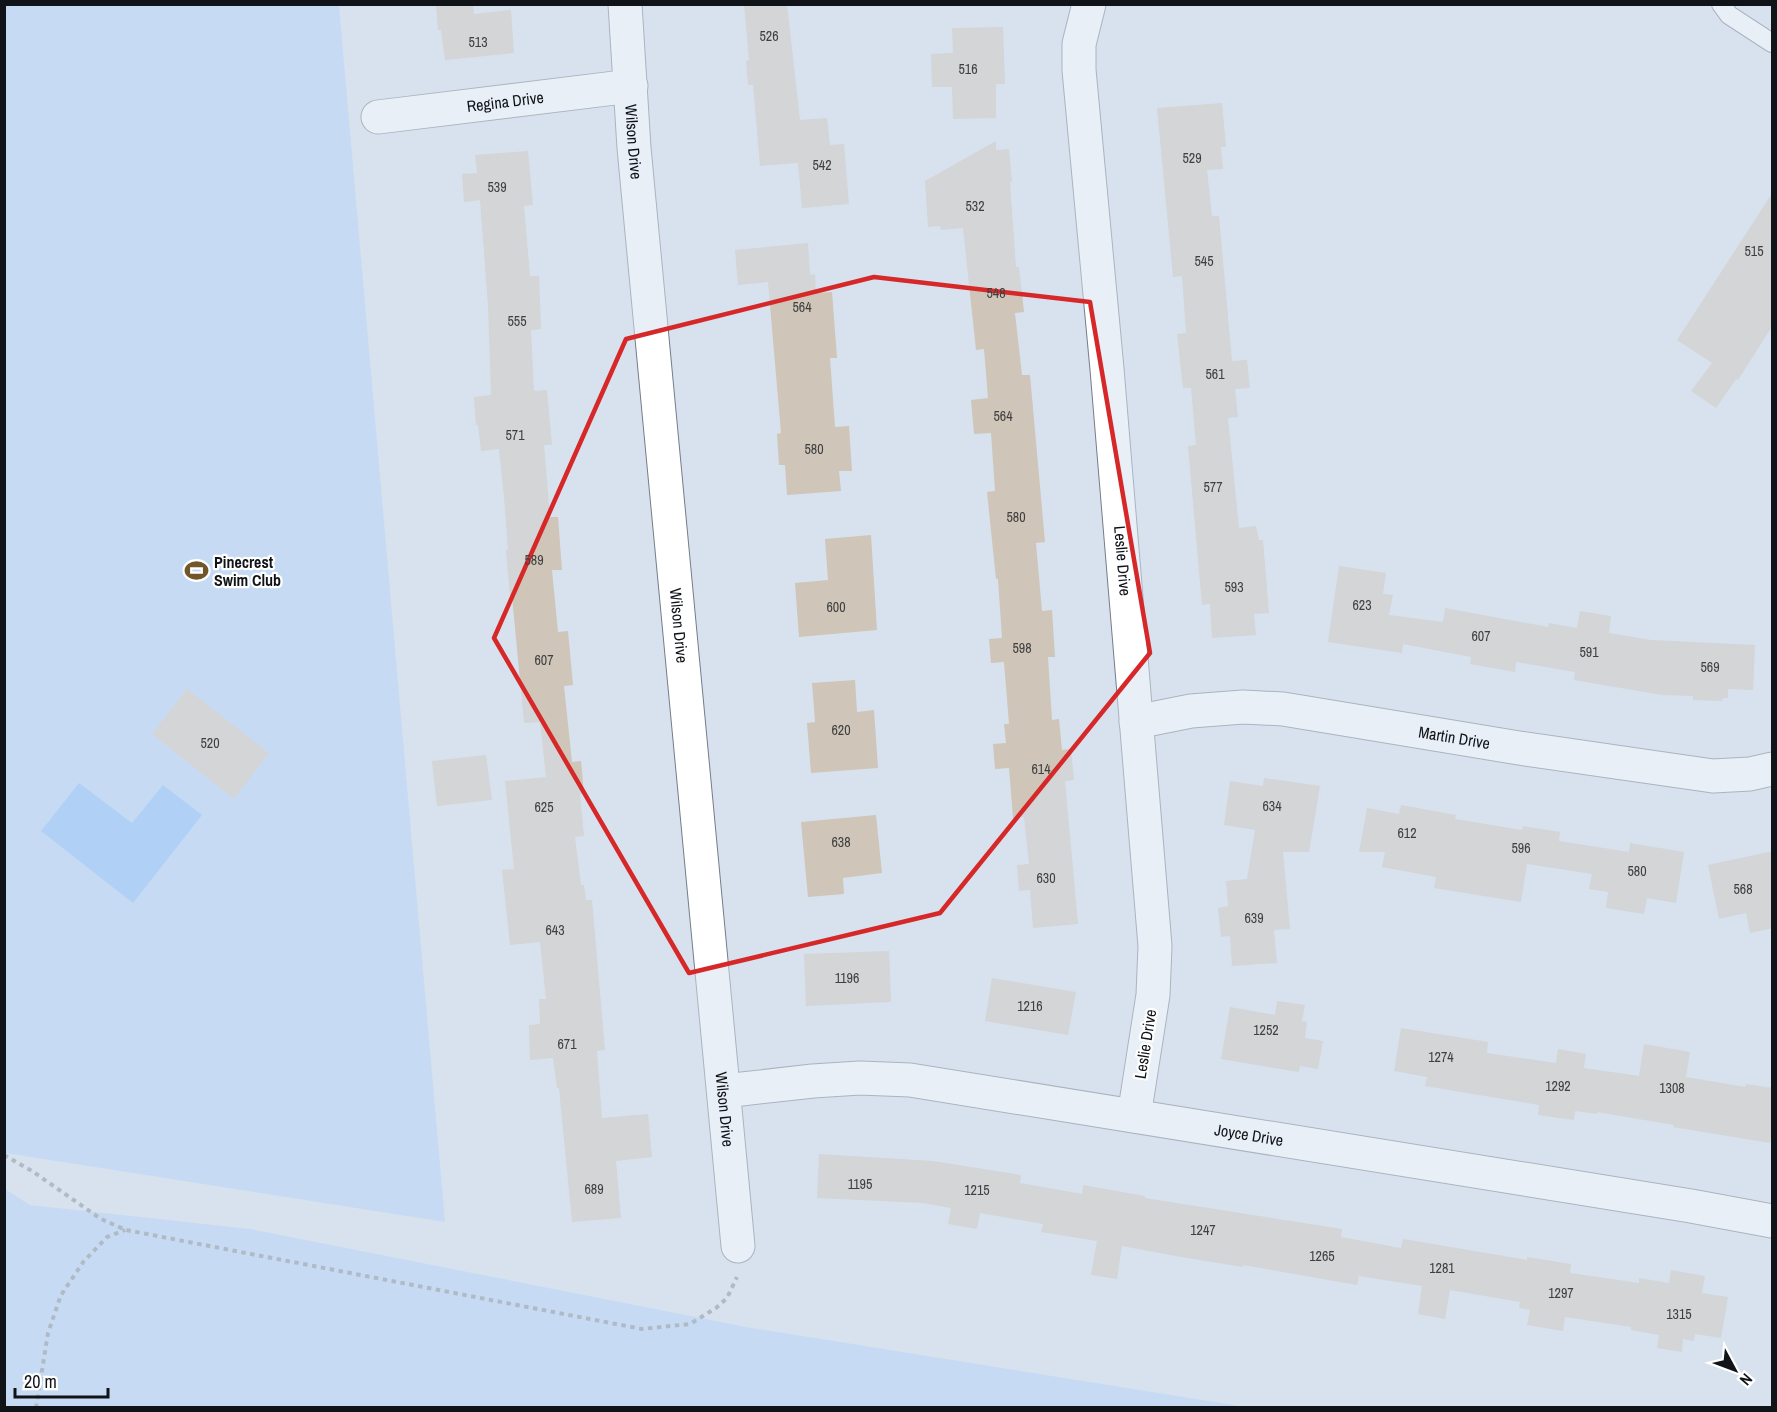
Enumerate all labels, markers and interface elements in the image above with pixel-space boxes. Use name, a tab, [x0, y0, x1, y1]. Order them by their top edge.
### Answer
house number: 526	[759, 27, 779, 45]
house number: 513	[468, 33, 488, 51]
house number: 516	[958, 60, 978, 78]
street label: Regina Drive	[465, 86, 545, 117]
street label: Wilson Drive	[620, 104, 648, 180]
house number: 529	[1182, 149, 1202, 167]
house number: 542	[812, 156, 832, 174]
house number: 539	[487, 178, 507, 196]
house number: 532	[965, 197, 985, 215]
house number: 515	[1744, 242, 1764, 260]
house number: 545	[1194, 252, 1214, 270]
house number: 548	[986, 284, 1006, 302]
house number: 564	[792, 298, 812, 316]
house number: 555	[507, 312, 527, 330]
house number: 561	[1205, 365, 1225, 383]
house number: 564	[993, 407, 1013, 425]
house number: 571	[505, 426, 525, 444]
house number: 580	[804, 440, 824, 458]
house number: 577	[1203, 478, 1223, 496]
house number: 580	[1006, 508, 1026, 526]
street label: Leslie Drive	[1109, 525, 1137, 597]
place label: Pinecrest Swim Club	[214, 551, 281, 591]
house number: 589	[524, 551, 544, 569]
sports icon: Pinecrest Swim Club	[183, 558, 209, 584]
house number: 593	[1224, 578, 1244, 596]
street label: Wilson Drive	[665, 587, 694, 664]
house number: 623	[1352, 596, 1372, 614]
house number: 600	[826, 598, 846, 616]
house number: 607	[1471, 627, 1491, 645]
house number: 598	[1012, 639, 1032, 657]
house number: 591	[1579, 643, 1599, 661]
house number: 607	[534, 651, 554, 669]
house number: 569	[1700, 658, 1720, 676]
house number: 620	[831, 721, 851, 739]
street label: Martin Drive	[1417, 721, 1492, 754]
house number: 520	[200, 734, 220, 752]
house number: 614	[1031, 760, 1051, 778]
house number: 634	[1262, 797, 1282, 815]
house number: 625	[534, 798, 554, 816]
house number: 612	[1397, 824, 1417, 842]
house number: 638	[831, 833, 851, 851]
house number: 596	[1511, 839, 1531, 857]
house number: 580	[1627, 862, 1647, 880]
house number: 630	[1036, 869, 1056, 887]
house number: 568	[1733, 880, 1753, 898]
house number: 639	[1244, 909, 1264, 927]
house number: 643	[545, 921, 565, 939]
house number: 1196	[835, 969, 859, 987]
house number: 1216	[1017, 997, 1043, 1015]
street label: Leslie Drive	[1129, 1008, 1161, 1080]
house number: 1252	[1253, 1021, 1279, 1039]
house number: 671	[557, 1035, 577, 1053]
house number: 1274	[1428, 1048, 1454, 1066]
street label: Wilson Drive	[711, 1071, 740, 1148]
house number: 1292	[1545, 1077, 1571, 1095]
house number: 1308	[1659, 1079, 1685, 1097]
street label: Joyce Drive	[1213, 1118, 1285, 1151]
house number: 1195	[848, 1175, 872, 1193]
house number: 689	[584, 1180, 604, 1198]
house number: 1215	[964, 1181, 990, 1199]
house number: 1247	[1190, 1221, 1216, 1239]
house number: 1265	[1309, 1247, 1335, 1265]
house number: 1281	[1429, 1259, 1455, 1277]
house number: 1297	[1548, 1284, 1574, 1302]
house number: 1315	[1666, 1305, 1692, 1323]
north arrow	[1705, 1340, 1765, 1400]
scale bar	[15, 1361, 108, 1399]
text: 20 m	[24, 1369, 57, 1394]
text: N	[1735, 1369, 1758, 1391]

